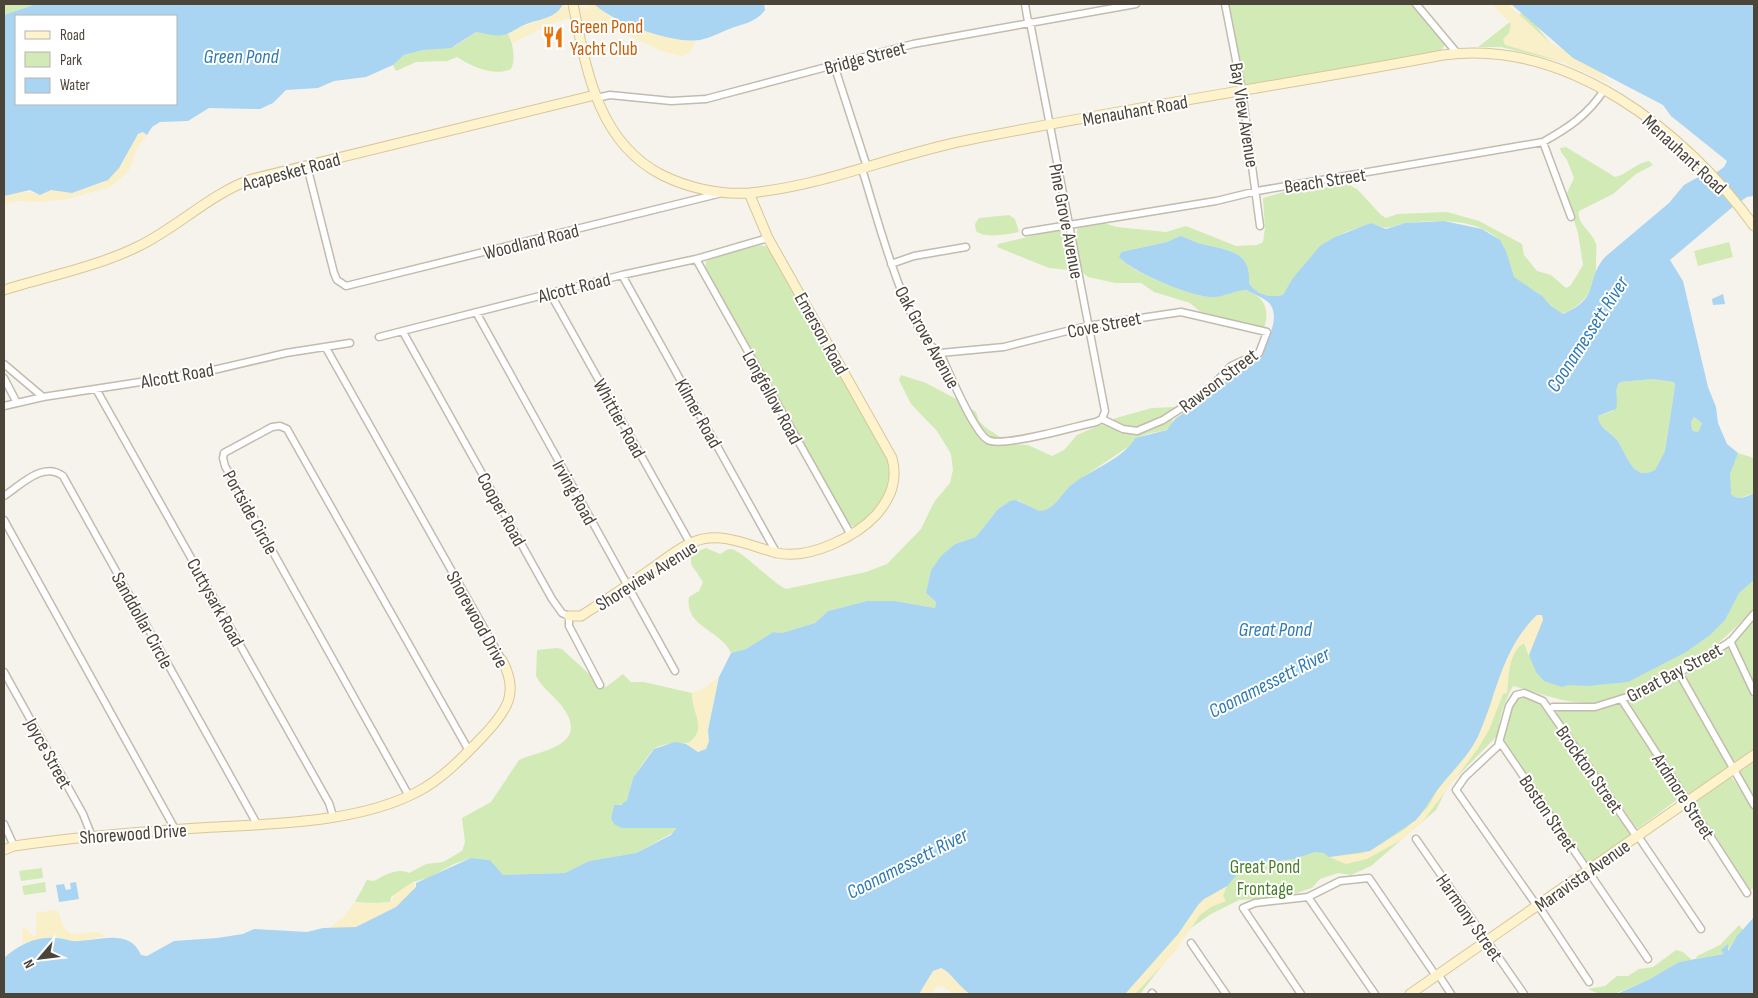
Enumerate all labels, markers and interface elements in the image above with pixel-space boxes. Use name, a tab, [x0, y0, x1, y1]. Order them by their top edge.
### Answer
legend	[15, 15, 178, 105]
place label: Green Pond Yacht Club	[570, 16, 643, 61]
restaurant icon: Green Pond Yacht Club	[540, 24, 566, 50]
text: Road	[60, 26, 85, 45]
street label: Bridge Street	[822, 36, 909, 80]
water label: Green Pond	[203, 45, 279, 69]
text: Park	[60, 51, 82, 70]
street label: Bay View Avenue	[1224, 61, 1263, 169]
text: Water	[60, 76, 91, 95]
street label: Menauhant Road	[1081, 91, 1190, 132]
street label: Menauhant Road	[1637, 110, 1731, 200]
street label: Acapesket Road	[239, 148, 343, 197]
street label: Pine Grove Avenue	[1043, 162, 1088, 281]
street label: Beach Street	[1283, 164, 1368, 199]
street label: Woodland Road	[481, 220, 581, 265]
street label: Alcott Road	[535, 268, 613, 309]
water label: Coonamessett River	[1542, 271, 1635, 397]
street label: Oak Grove Avenue	[889, 283, 964, 393]
street label: Emerson Road	[789, 289, 853, 379]
street label: Cove Street	[1065, 307, 1143, 344]
street label: Rawson Street	[1175, 344, 1263, 418]
street label: Longfellow Road	[737, 347, 807, 448]
street label: Alcott Road	[138, 359, 215, 394]
street label: Whittier Road	[588, 375, 650, 462]
street label: Kilmer Road	[669, 375, 726, 452]
street label: Irving Road	[546, 456, 601, 529]
street label: Portside Circle	[217, 467, 282, 559]
street label: Cooper Road	[471, 469, 530, 550]
street label: Shoreview Avenue	[592, 536, 702, 617]
street label: Cuttysark Road	[181, 555, 248, 651]
street label: Shorewood Drive	[441, 567, 513, 672]
street label: Sanddollar Circle	[106, 568, 178, 673]
water label: Great Pond	[1238, 618, 1312, 642]
street label: Great Bay Street	[1623, 639, 1726, 708]
water label: Coonamessett River	[1205, 641, 1335, 724]
street label: Joyce Street	[18, 714, 77, 793]
street label: Brockton Street	[1550, 722, 1627, 818]
street label: Ardmore Street	[1646, 749, 1719, 844]
street label: Boston Street	[1514, 771, 1582, 857]
street label: Shorewood Drive	[79, 819, 187, 850]
water label: Coonamessett River	[843, 822, 973, 905]
street label: Maravista Avenue	[1531, 835, 1635, 918]
park label: Great Pond Frontage	[1230, 856, 1300, 901]
street label: Harmony Street	[1430, 870, 1507, 966]
north arrow	[15, 933, 65, 983]
text: N	[20, 957, 38, 971]

